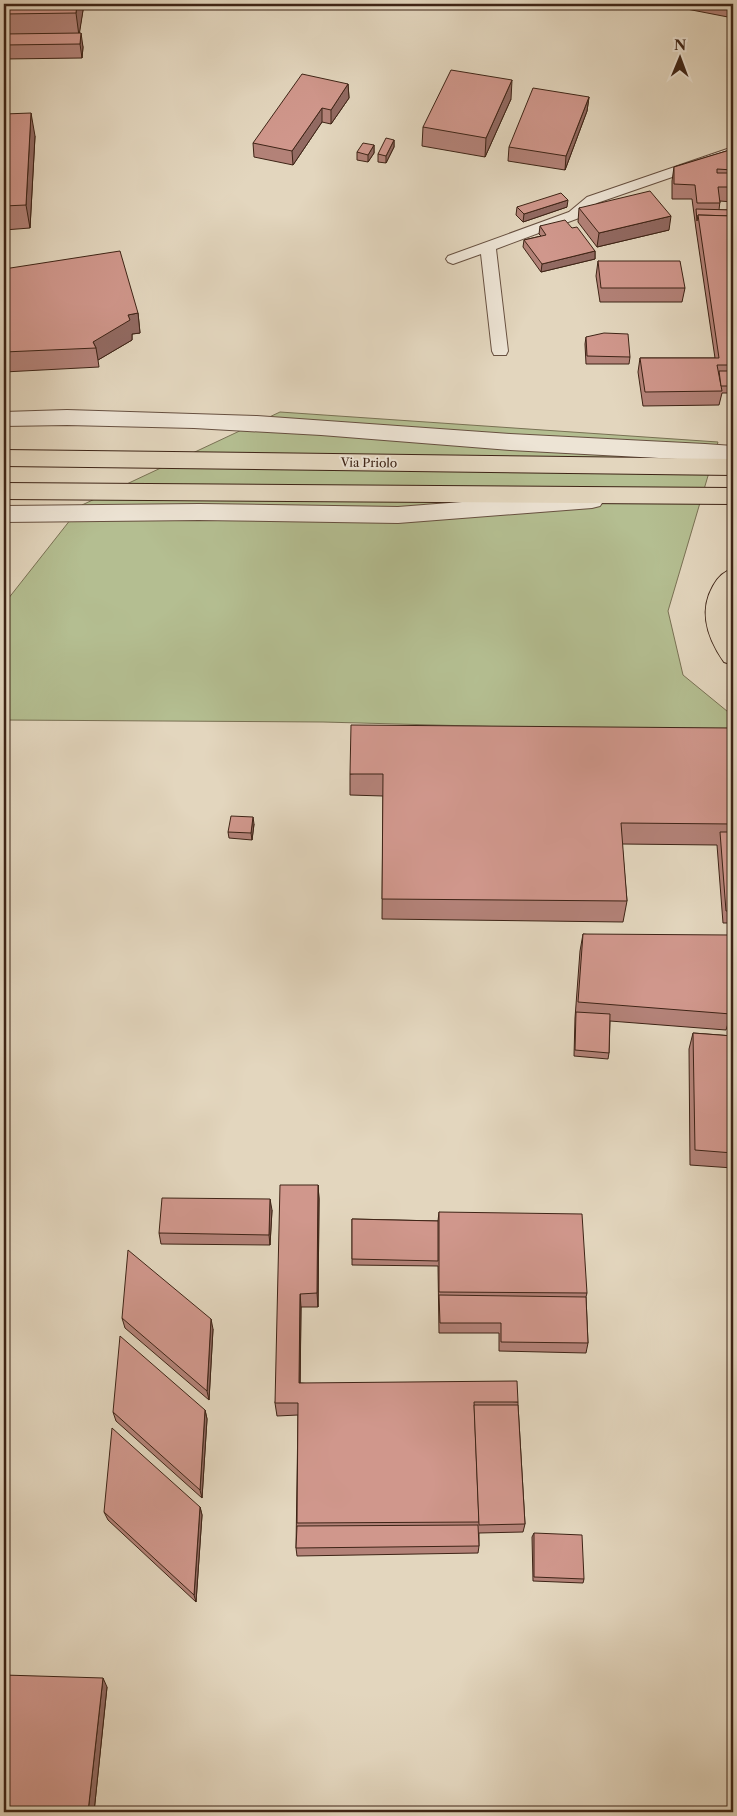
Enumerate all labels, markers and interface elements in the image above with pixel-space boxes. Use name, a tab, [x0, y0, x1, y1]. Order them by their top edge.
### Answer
north arrow	[654, 32, 704, 82]
text: N	[674, 36, 686, 54]
street label: Via Priolo	[340, 454, 397, 470]

